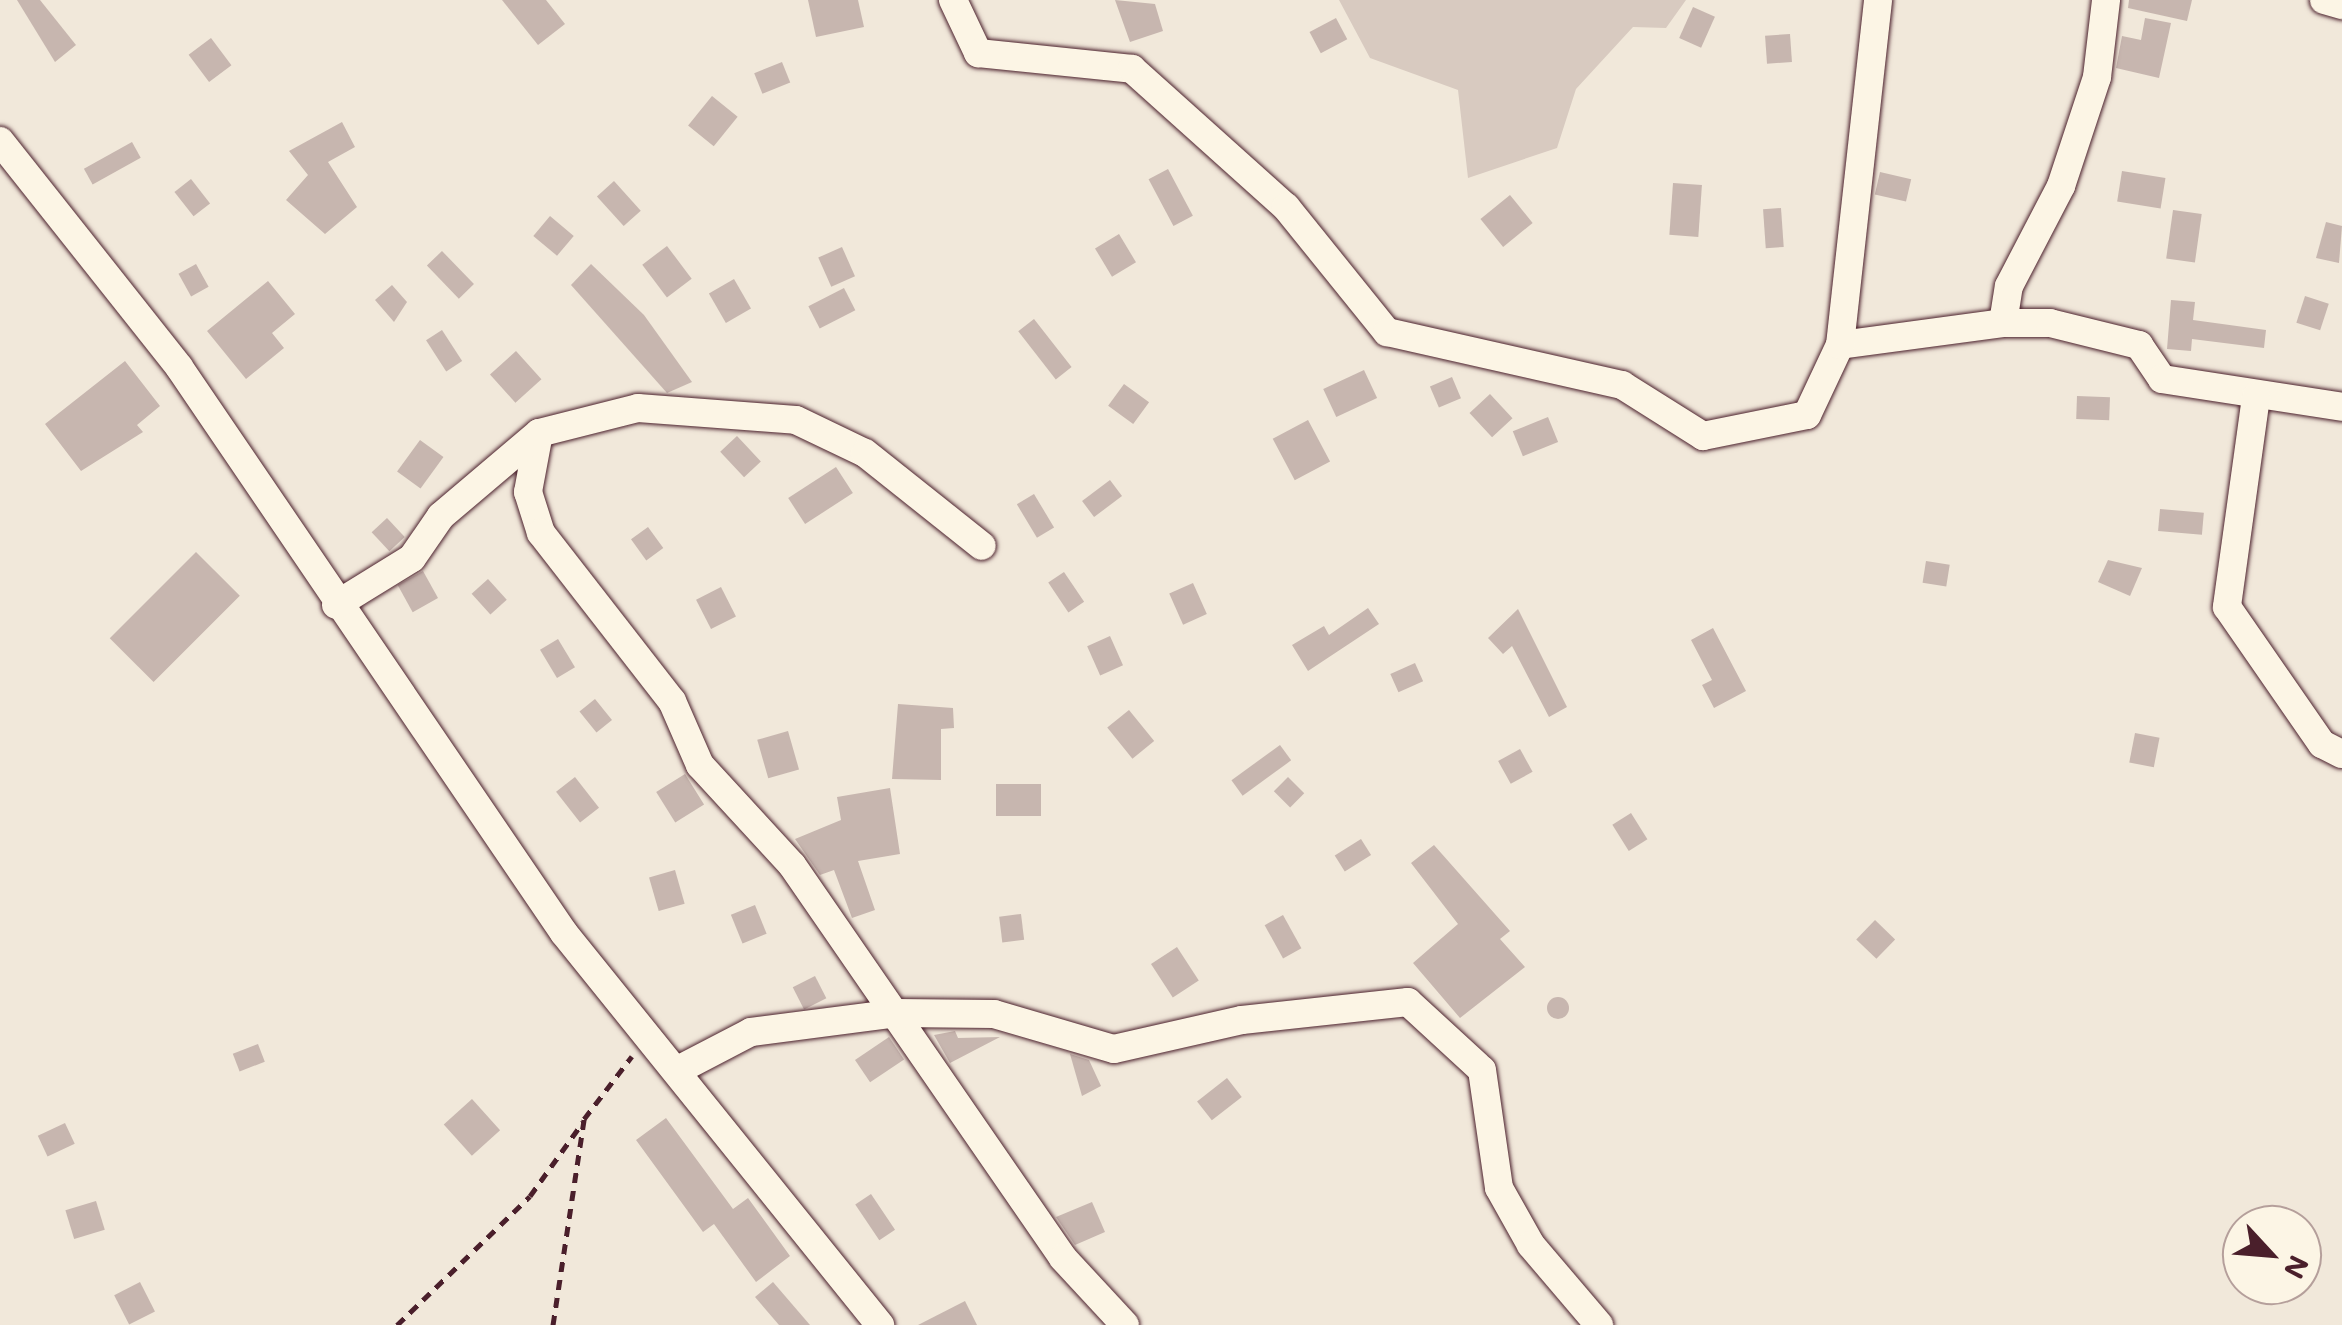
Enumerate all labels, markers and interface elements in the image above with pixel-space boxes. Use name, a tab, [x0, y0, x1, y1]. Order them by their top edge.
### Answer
north arrow	[2222, 1205, 2322, 1305]
text: N	[2276, 1250, 2318, 1285]

